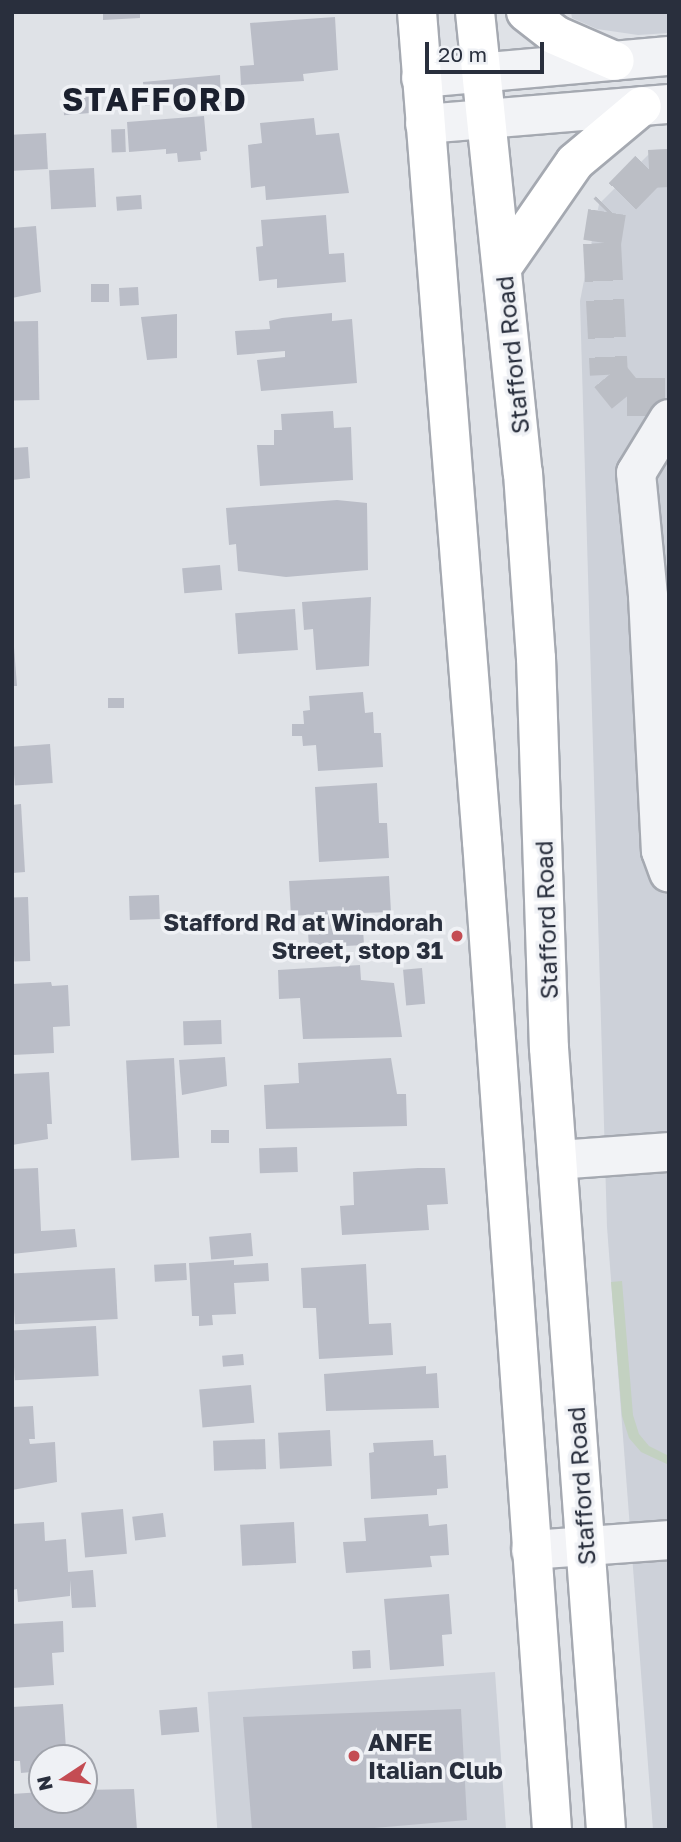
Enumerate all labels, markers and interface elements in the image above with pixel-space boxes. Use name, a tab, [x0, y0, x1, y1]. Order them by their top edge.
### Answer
scale bar	[429, 28, 548, 72]
text: 20 m	[438, 41, 487, 67]
district label: STAFFORD	[63, 80, 247, 118]
street label: Stafford Road	[489, 275, 535, 435]
street label: Stafford Road	[529, 840, 563, 1000]
place label: Stafford Rd at Windorah Street, stop 31	[163, 908, 443, 964]
marker: Stafford Rd at Windorah Street, stop 31	[449, 928, 465, 944]
street label: Stafford Road	[561, 1406, 601, 1566]
place label: ANFE Italian Club	[368, 1728, 503, 1784]
north arrow	[28, 1744, 98, 1814]
marker: ANFE Italian Club	[346, 1748, 362, 1764]
text: N	[31, 1774, 57, 1793]

